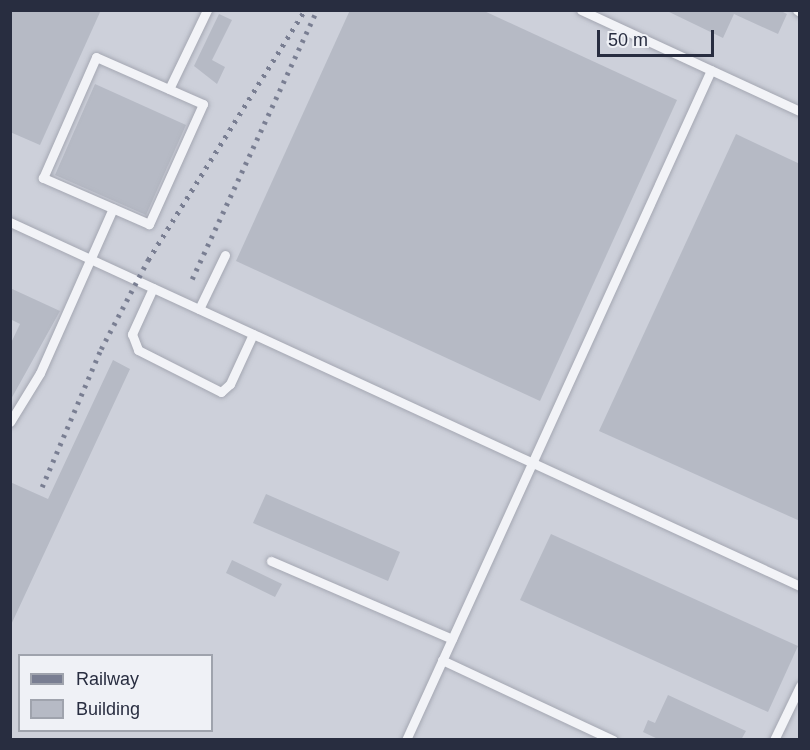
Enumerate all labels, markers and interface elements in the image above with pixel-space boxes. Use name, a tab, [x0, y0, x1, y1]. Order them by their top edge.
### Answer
scale bar	[600, 18, 717, 56]
text: 50 m	[608, 30, 648, 50]
legend	[18, 654, 213, 732]
text: Railway	[76, 669, 139, 689]
text: Building	[76, 699, 140, 719]

